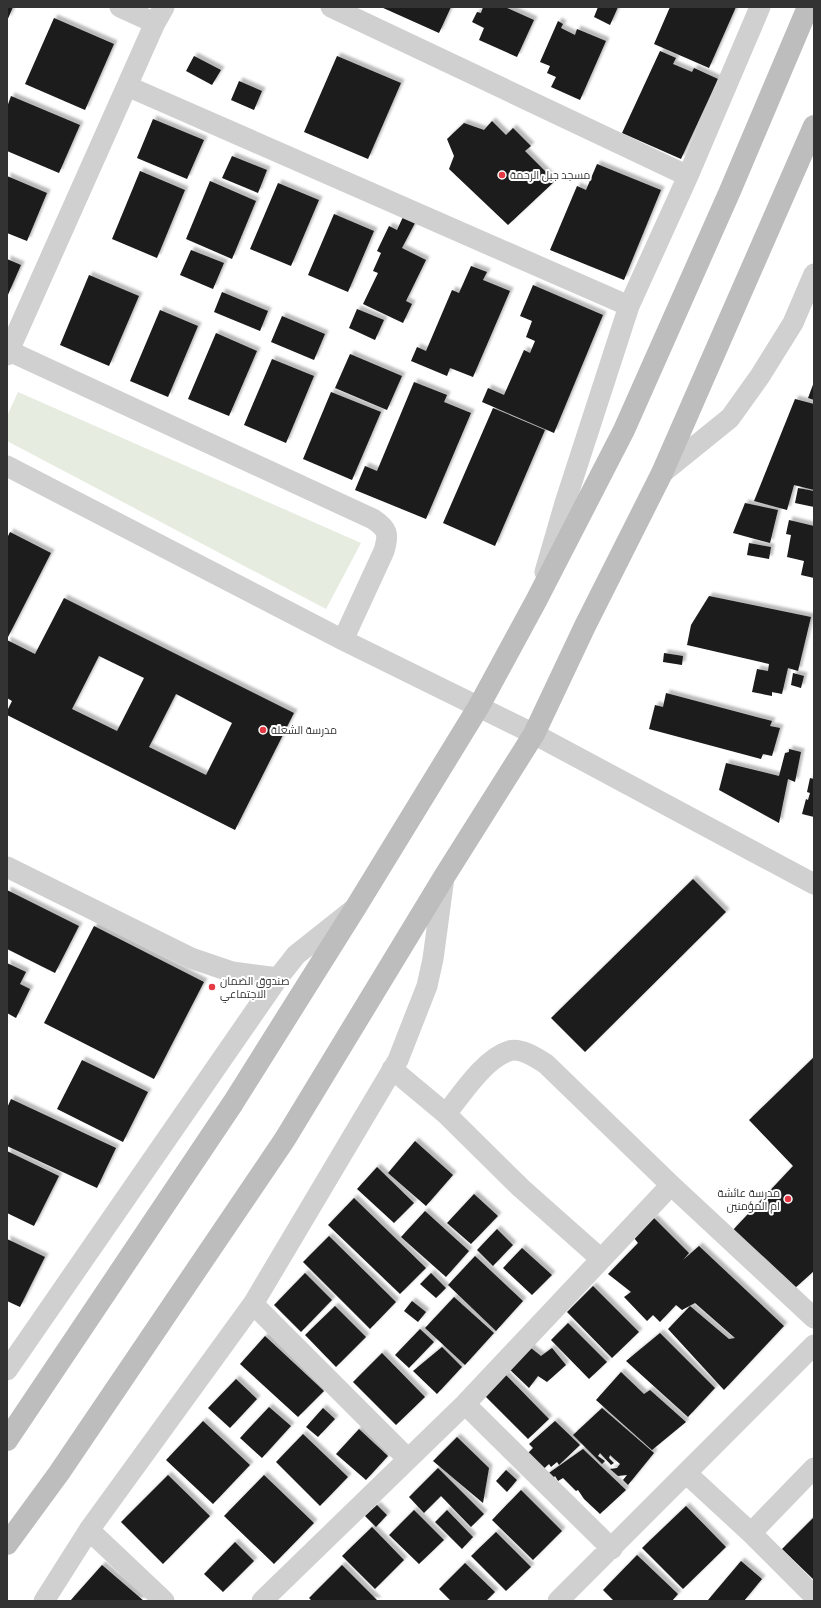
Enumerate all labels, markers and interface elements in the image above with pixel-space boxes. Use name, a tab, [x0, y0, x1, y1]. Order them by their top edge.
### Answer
place label: مسجد جبل الرحمة	[510, 169, 590, 183]
marker: مسجد جبل الرحمة	[497, 170, 507, 180]
place label: مدرسة الشعلة	[271, 724, 337, 738]
marker: مدرسة الشعلة	[258, 725, 268, 735]
place label: صندوق الضمان الاجتماعي	[220, 975, 290, 1003]
marker: صندوق الضمان الاجتماعي	[207, 982, 217, 992]
place label: مدرسة عائشة ام المؤمنين	[718, 1187, 780, 1214]
marker: مدرسة عائشة ام المؤمنين	[783, 1194, 793, 1204]

